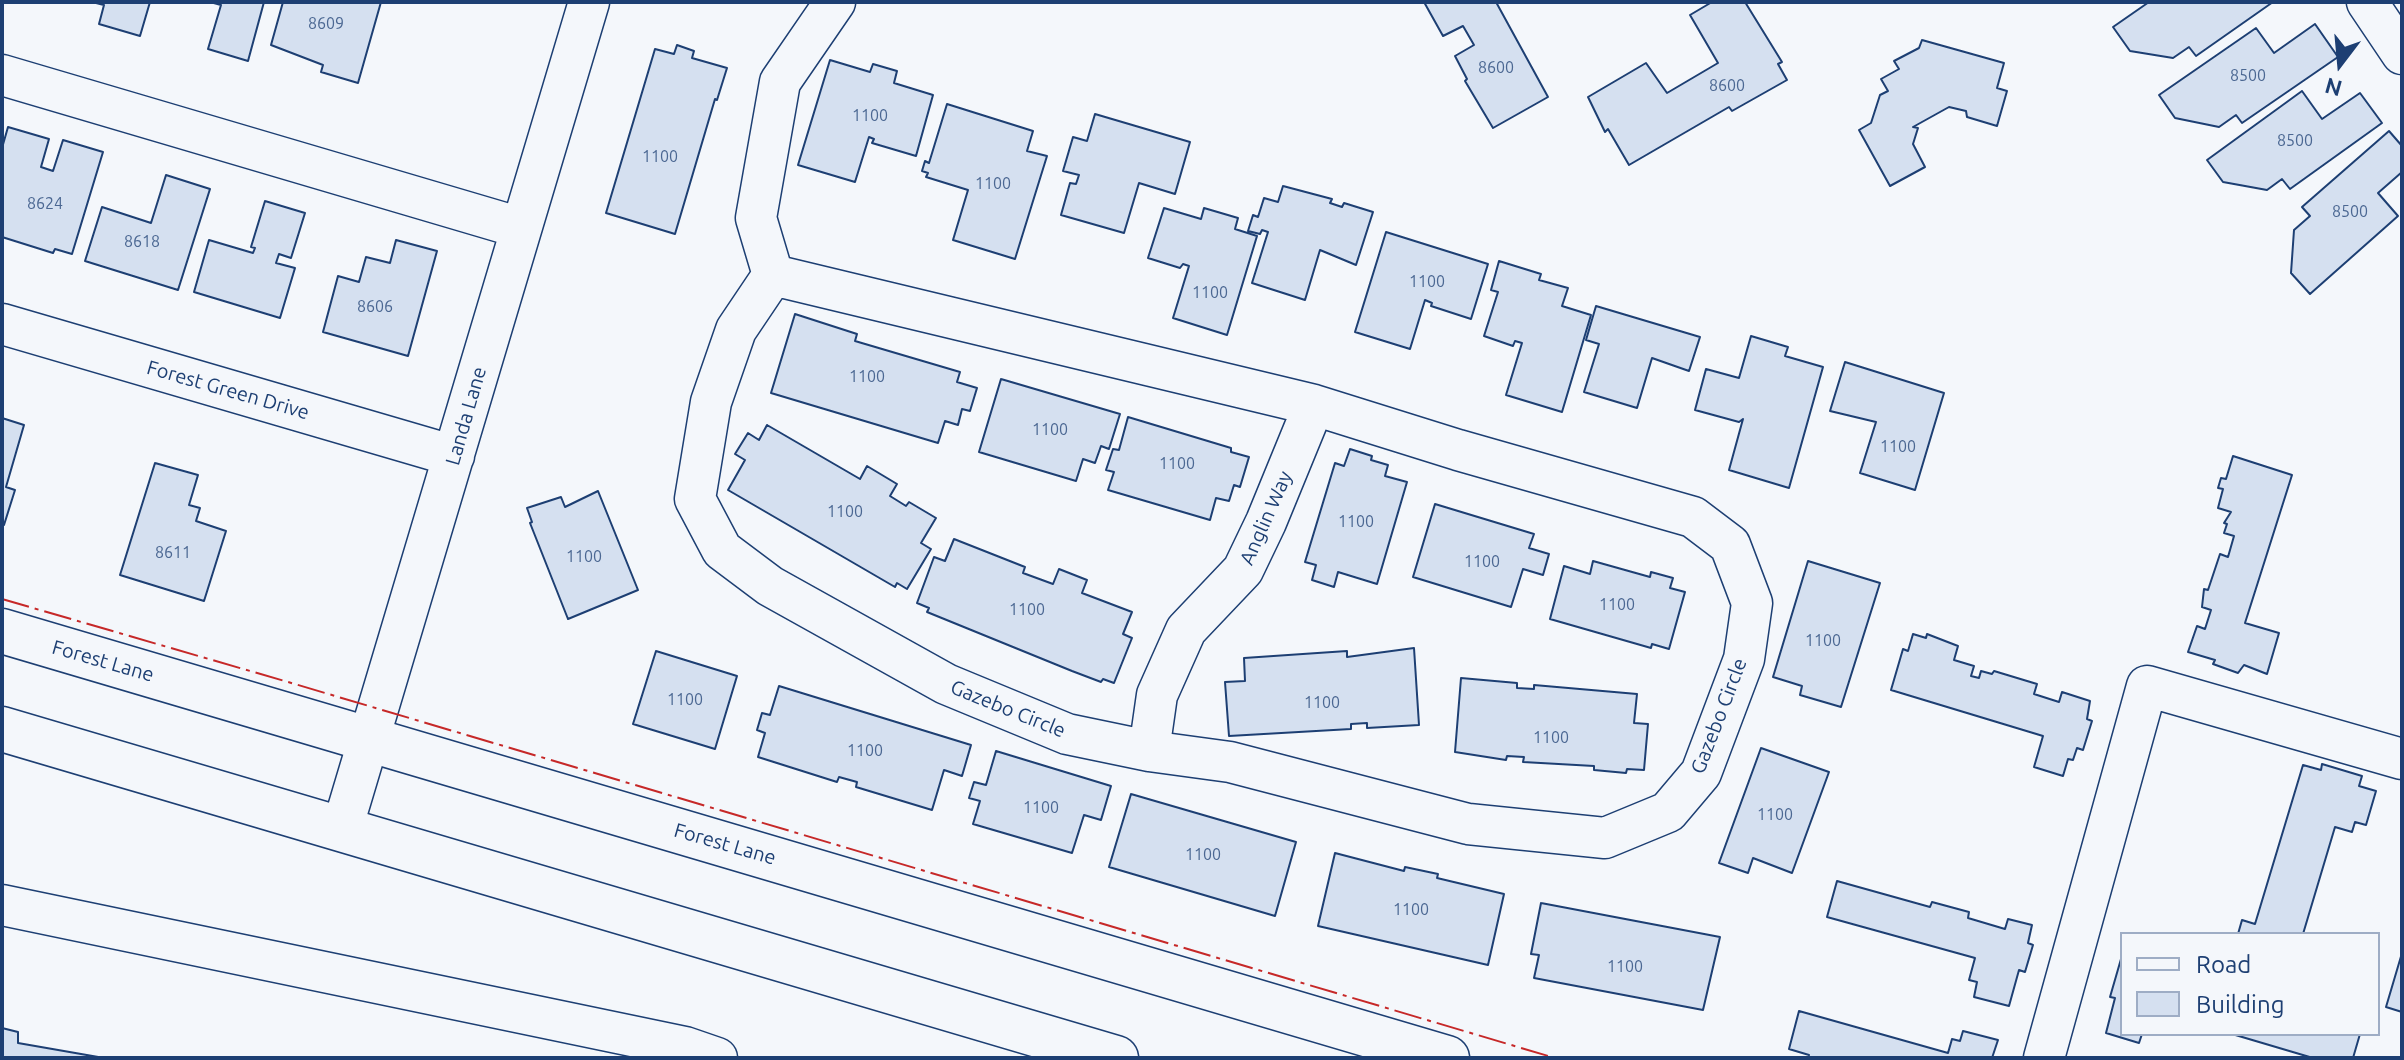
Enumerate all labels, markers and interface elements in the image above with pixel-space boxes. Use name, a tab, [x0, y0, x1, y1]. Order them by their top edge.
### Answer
house number: 8609	[308, 14, 344, 34]
north arrow	[2300, 24, 2380, 104]
house number: 8600	[1478, 58, 1514, 78]
house number: 8500	[2230, 66, 2266, 86]
text: N	[2322, 73, 2345, 102]
house number: 8600	[1709, 76, 1745, 96]
house number: 1100	[852, 106, 888, 126]
house number: 8500	[2277, 131, 2313, 151]
house number: 1100	[642, 147, 678, 167]
house number: 1100	[975, 174, 1011, 194]
house number: 8624	[27, 194, 63, 214]
house number: 8500	[2332, 202, 2368, 222]
house number: 8618	[124, 232, 160, 252]
house number: 1100	[1409, 272, 1445, 292]
house number: 1100	[1192, 283, 1228, 303]
house number: 8606	[357, 297, 393, 317]
street label: Forest Green Drive	[144, 355, 312, 425]
street label: Landa Lane	[440, 364, 492, 468]
house number: 1100	[849, 367, 885, 387]
house number: 1100	[1032, 420, 1068, 440]
house number: 1100	[1880, 437, 1916, 457]
house number: 1100	[1159, 454, 1195, 474]
street label: Anglin Way	[1235, 467, 1297, 569]
house number: 1100	[827, 502, 863, 522]
house number: 1100	[1338, 512, 1374, 532]
house number: 8611	[155, 543, 191, 563]
house number: 1100	[566, 547, 602, 567]
house number: 1100	[1464, 552, 1500, 572]
house number: 1100	[1599, 595, 1635, 615]
house number: 1100	[1009, 600, 1045, 620]
house number: 1100	[1805, 631, 1841, 651]
street label: Forest Lane	[49, 635, 157, 687]
street label: Gazebo Circle	[1686, 655, 1752, 777]
street label: Gazebo Circle	[947, 675, 1069, 743]
house number: 1100	[667, 690, 703, 710]
house number: 1100	[1304, 693, 1340, 713]
house number: 1100	[1533, 728, 1569, 748]
house number: 1100	[847, 741, 883, 761]
house number: 1100	[1023, 798, 1059, 818]
house number: 1100	[1757, 805, 1793, 825]
street label: Forest Lane	[671, 818, 779, 870]
house number: 1100	[1185, 845, 1221, 865]
house number: 1100	[1393, 900, 1429, 920]
legend	[2120, 932, 2380, 1036]
text: Road	[2196, 951, 2251, 978]
house number: 1100	[1607, 957, 1643, 977]
text: Building	[2196, 991, 2284, 1018]

